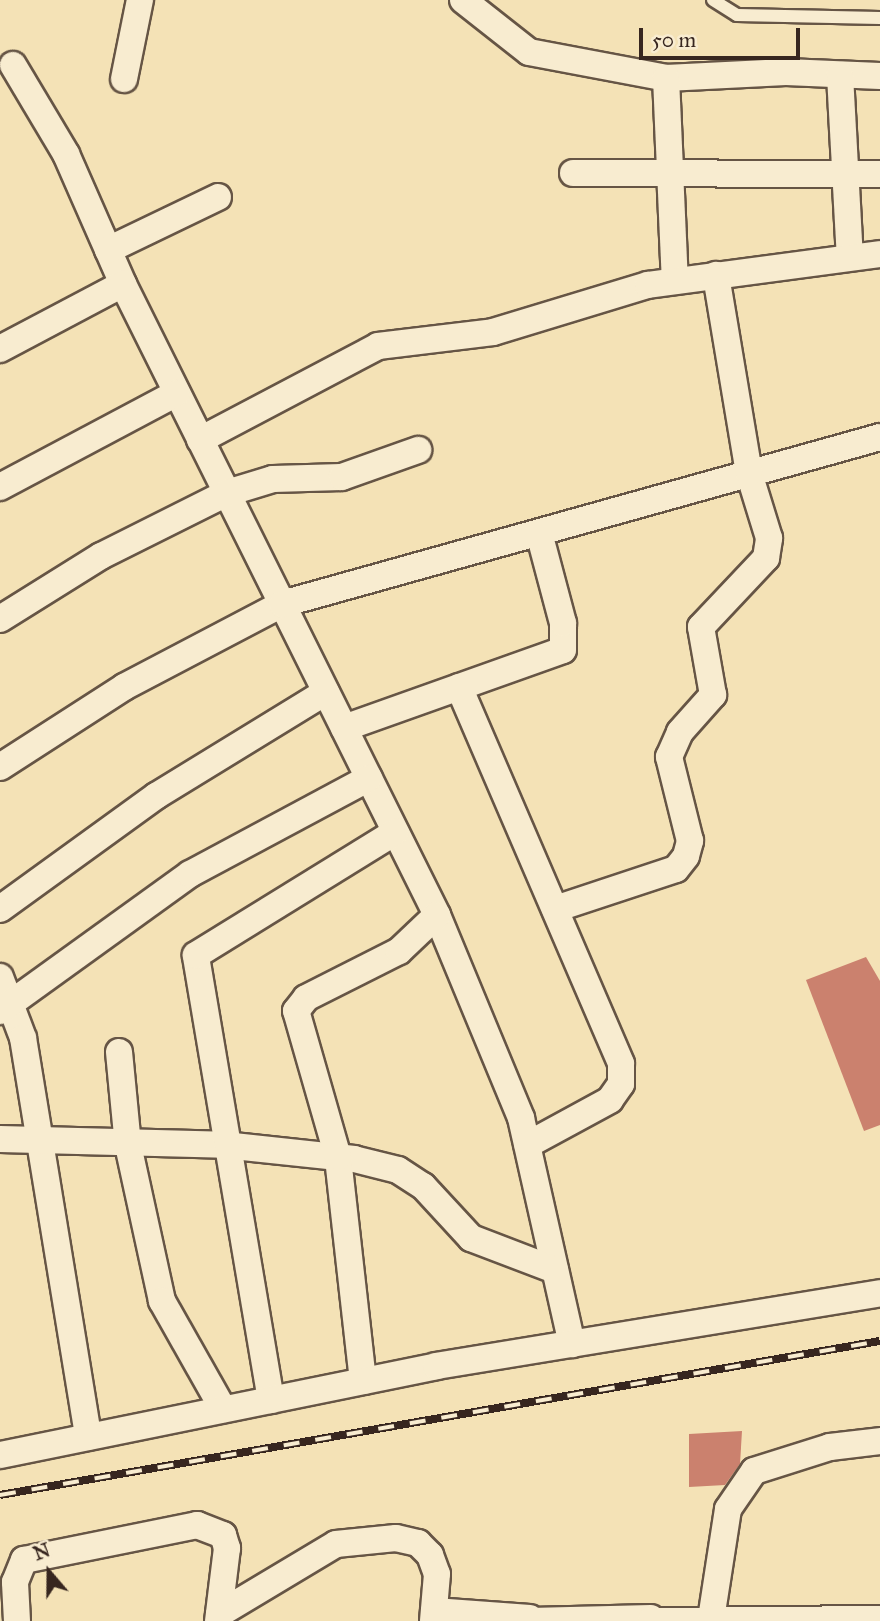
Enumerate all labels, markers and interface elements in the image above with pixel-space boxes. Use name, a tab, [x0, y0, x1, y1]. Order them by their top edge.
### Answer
scale bar	[642, 14, 803, 58]
text: 50 m	[652, 27, 696, 53]
north arrow	[14, 1537, 84, 1607]
text: N	[30, 1538, 53, 1565]

